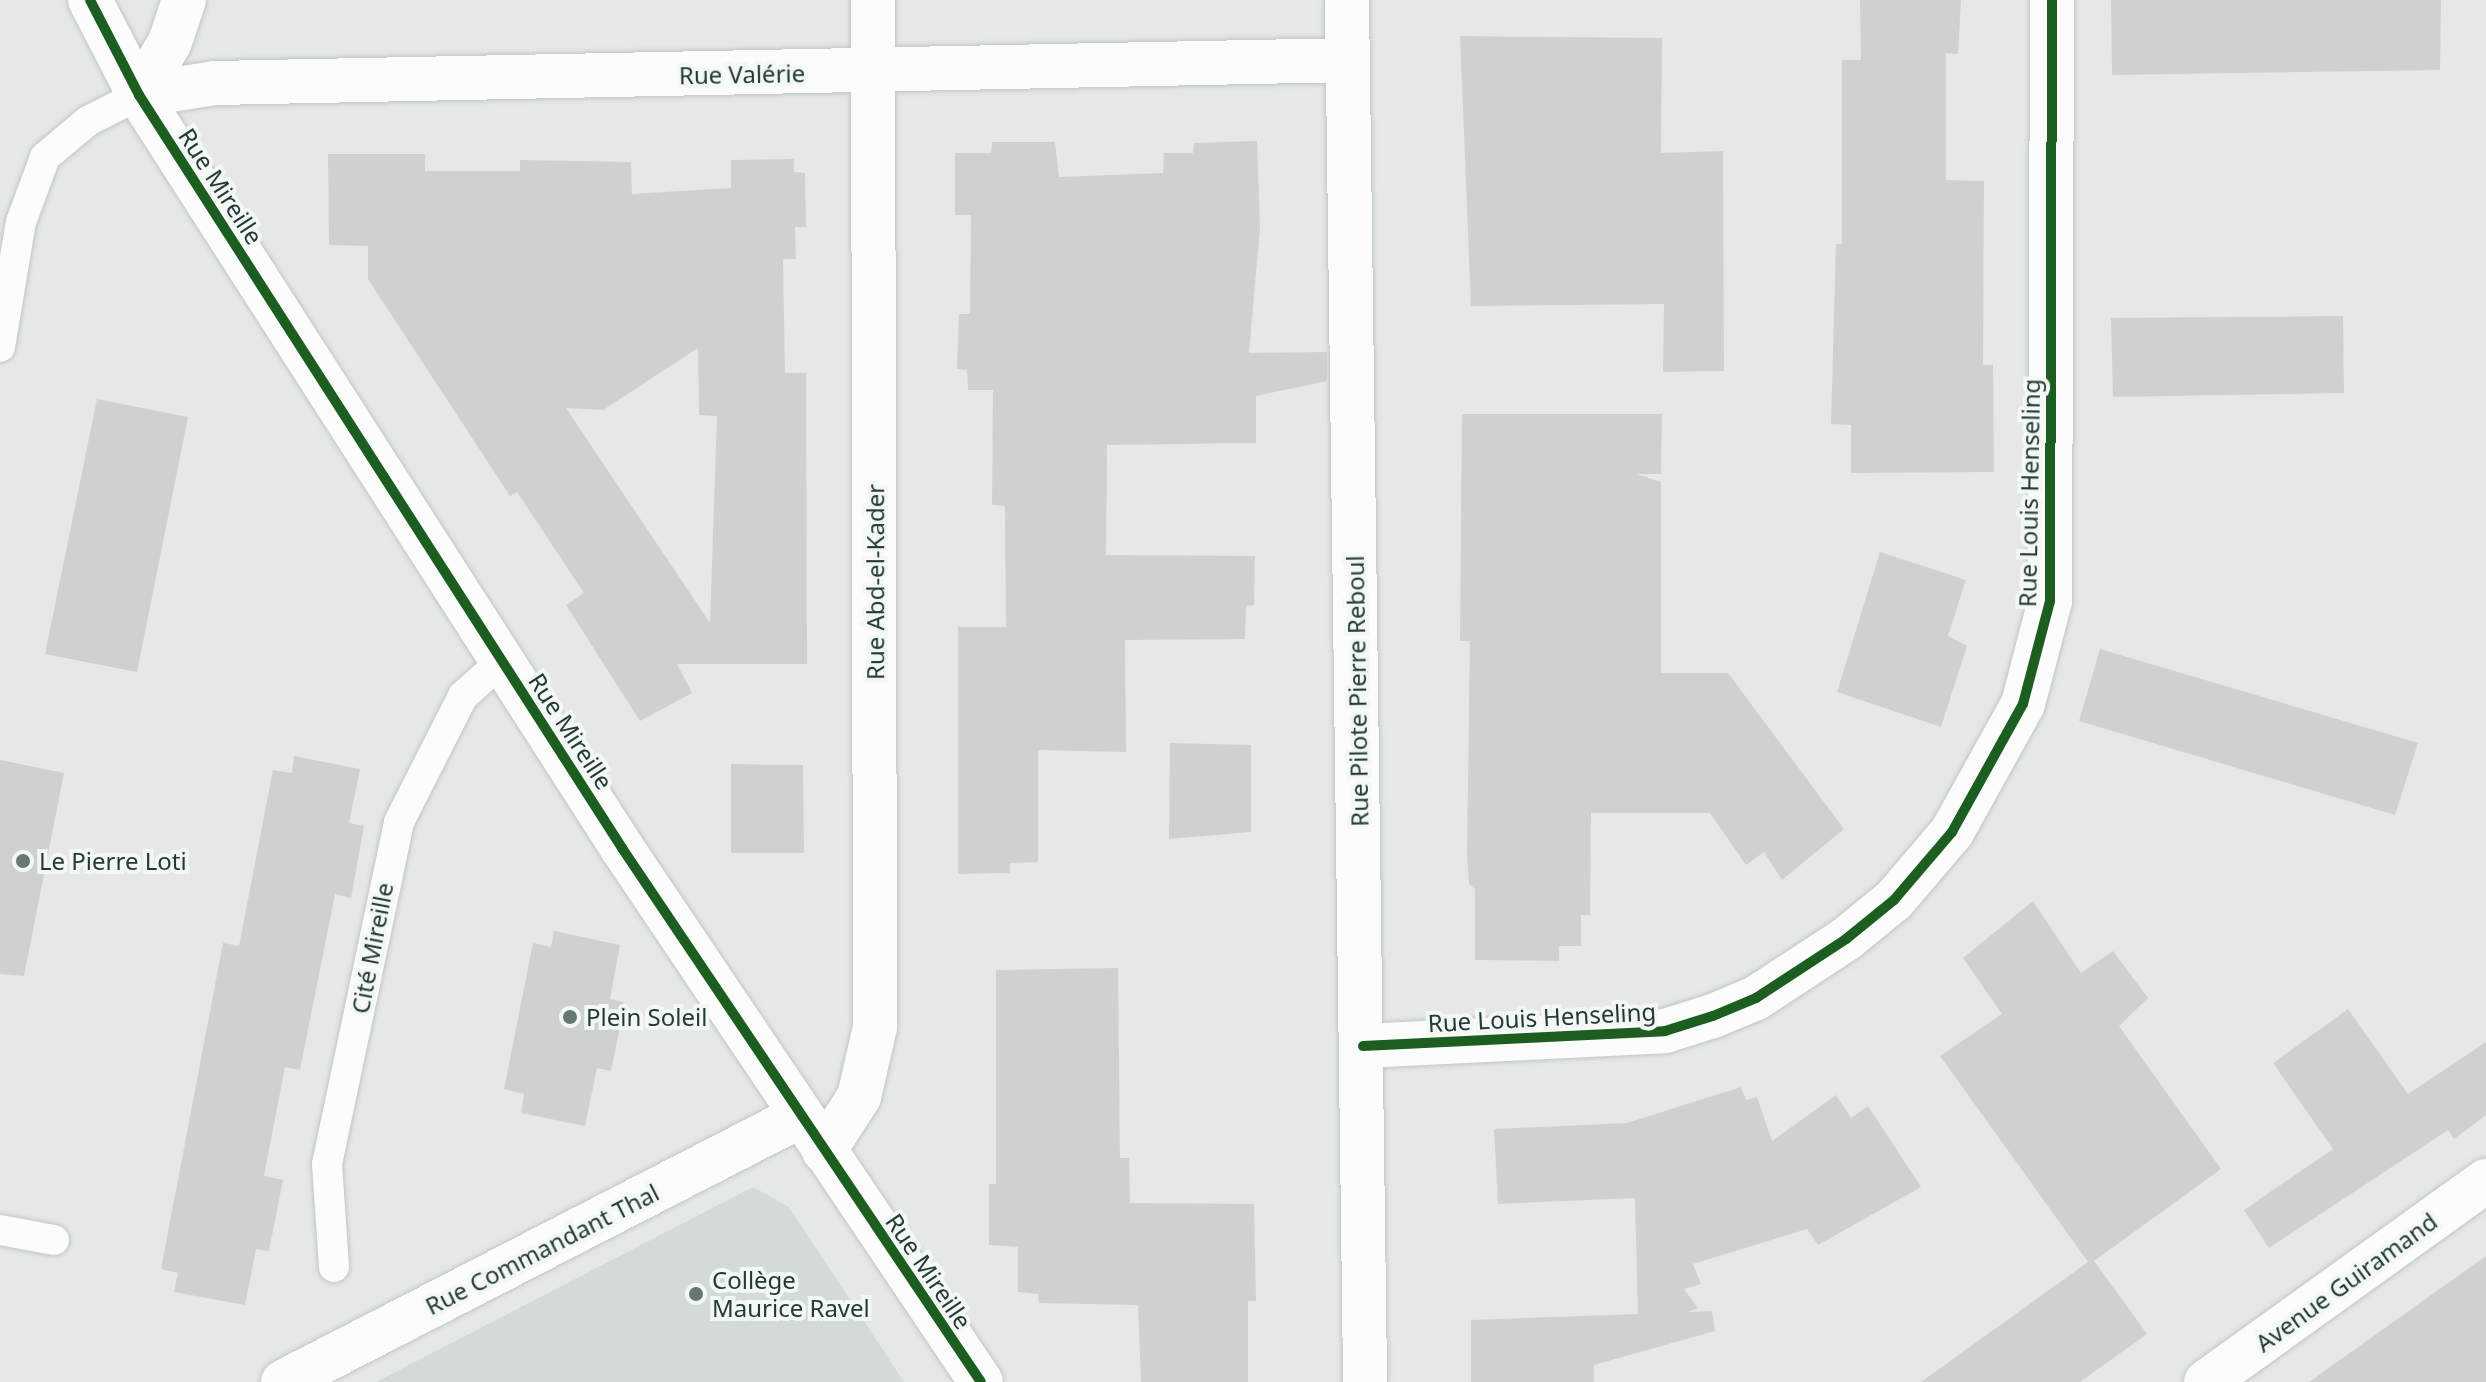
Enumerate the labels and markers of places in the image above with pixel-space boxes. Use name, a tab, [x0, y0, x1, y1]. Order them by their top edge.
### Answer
place label: Le Pierre Loti	[39, 847, 187, 875]
marker: Le Pierre Loti	[14, 852, 32, 870]
place label: Plein Soleil	[586, 1003, 707, 1031]
marker: Plein Soleil	[561, 1008, 579, 1026]
place label: Collège Maurice Ravel	[712, 1266, 870, 1322]
marker: Collège Maurice Ravel	[687, 1285, 705, 1303]

